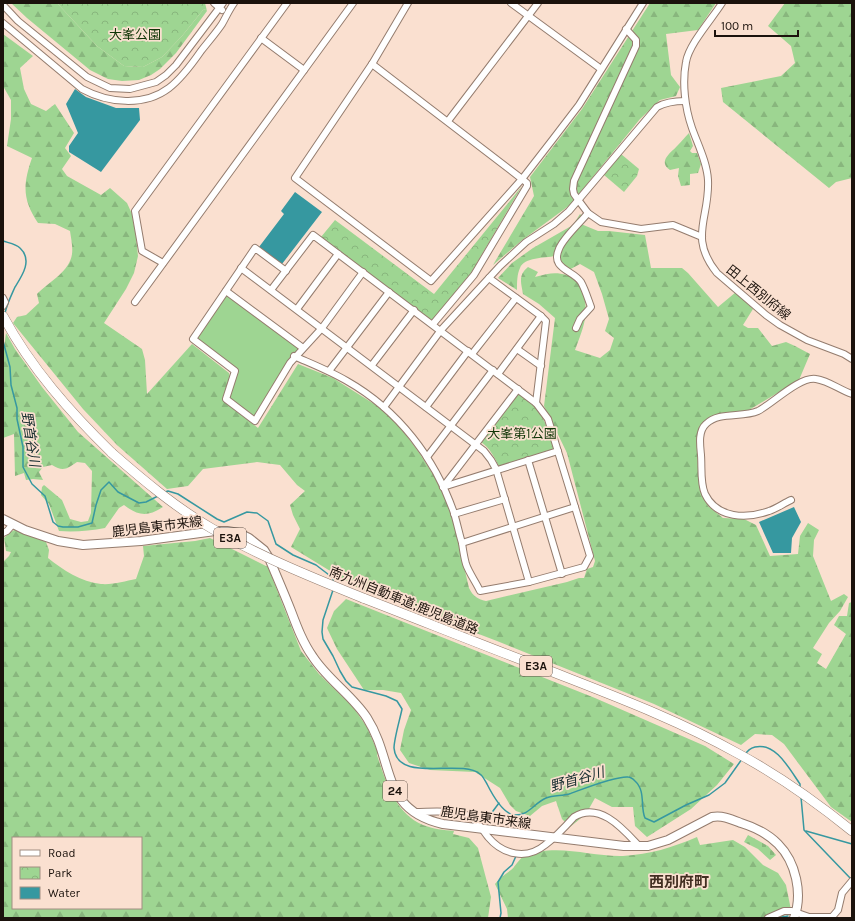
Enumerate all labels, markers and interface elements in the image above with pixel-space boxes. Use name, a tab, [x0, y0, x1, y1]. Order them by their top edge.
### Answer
scale bar	[715, 12, 798, 38]
text: 100 m	[721, 19, 753, 33]
park label: 大峯公園	[109, 27, 161, 42]
street label: 田上西別府線	[724, 262, 794, 323]
water label: 野首谷川	[18, 410, 44, 470]
park label: 大峯第1公園	[487, 426, 557, 441]
street label: 鹿児島東市来線	[111, 514, 203, 539]
road number: E3A	[214, 528, 246, 548]
street label: 南九州自動車道;鹿児島道路	[327, 564, 481, 637]
road number: E3A	[520, 656, 552, 676]
water label: 野首谷川	[548, 763, 608, 795]
road number: 24	[383, 781, 407, 801]
street label: 鹿児島東市来線	[440, 804, 532, 831]
legend	[12, 837, 142, 909]
text: Road	[48, 846, 76, 860]
text: Park	[48, 866, 73, 880]
district label: 西別府町	[649, 873, 709, 891]
text: Water	[48, 886, 81, 900]

